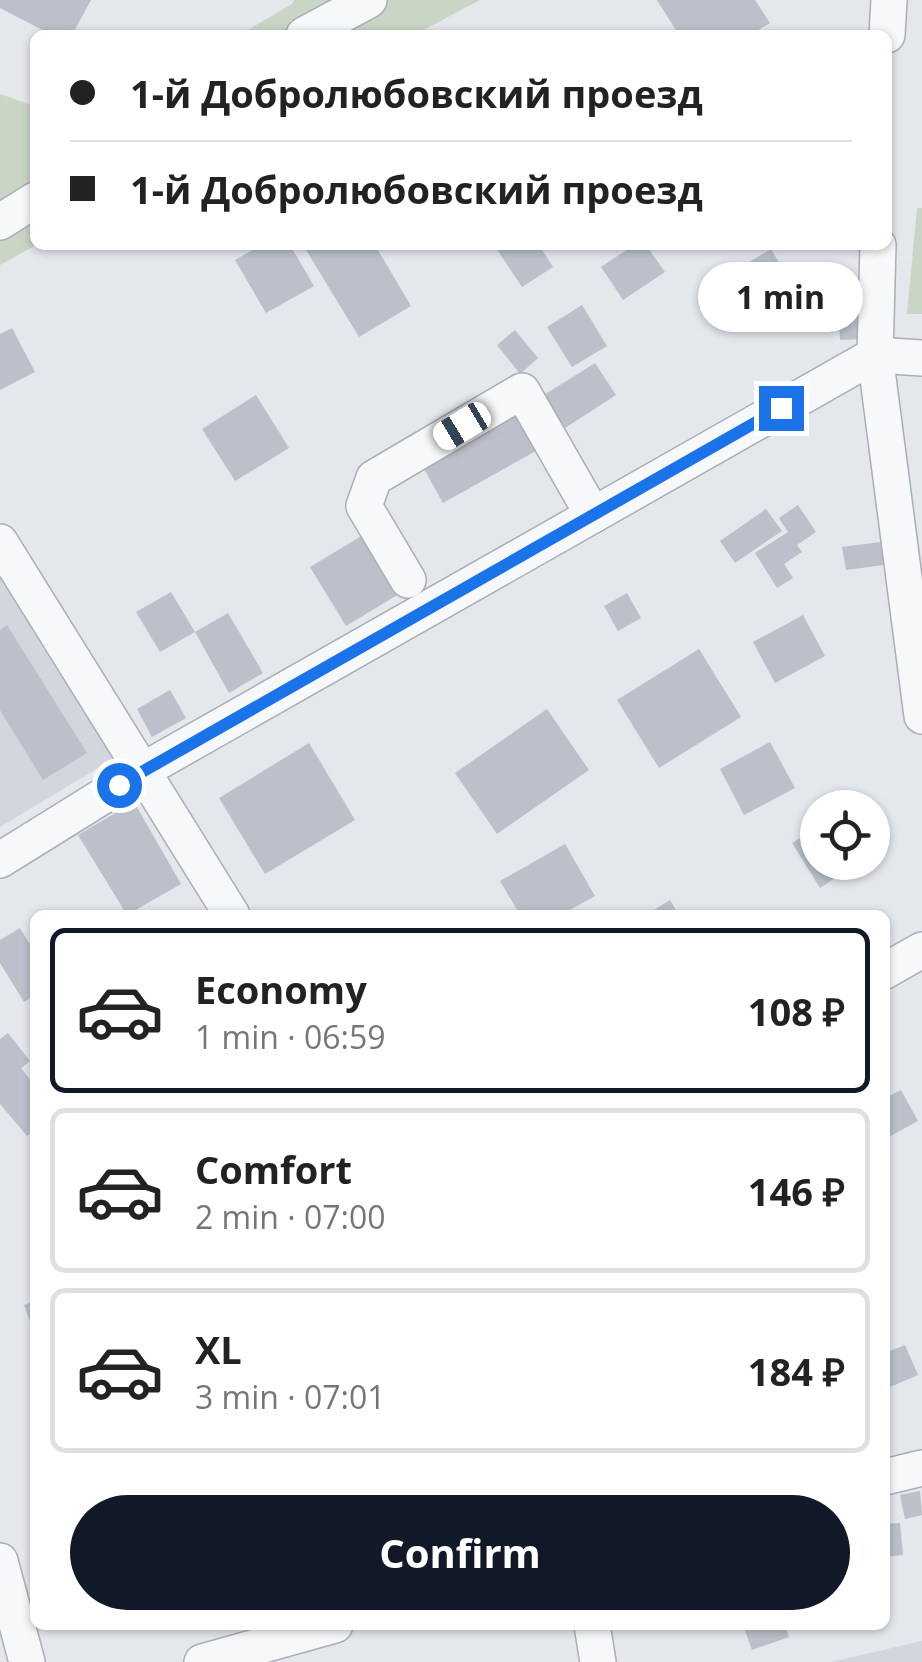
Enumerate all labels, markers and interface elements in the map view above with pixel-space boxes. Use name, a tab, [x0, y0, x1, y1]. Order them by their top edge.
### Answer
text: 1-й Добролюбовский проезд	[130, 67, 703, 119]
text: 1-й Добролюбовский проезд	[130, 163, 703, 215]
callout: 1 min	[698, 263, 864, 333]
text: 1 min	[736, 275, 825, 318]
route end	[759, 386, 804, 431]
car	[429, 398, 495, 454]
route start	[97, 763, 142, 808]
map controls	[800, 790, 890, 880]
button: locate	[800, 790, 890, 880]
text: Economy	[195, 963, 367, 1015]
icon: car	[75, 966, 165, 1056]
text: 108 ₽	[748, 985, 845, 1037]
text: 1 min · 06:59	[195, 1015, 386, 1058]
text: Comfort	[195, 1143, 352, 1195]
icon: car	[75, 1146, 165, 1236]
text: 146 ₽	[748, 1165, 845, 1217]
text: 2 min · 07:00	[195, 1195, 386, 1238]
text: XL	[195, 1323, 242, 1375]
icon: car	[75, 1326, 165, 1416]
text: 184 ₽	[748, 1345, 845, 1397]
text: 3 min · 07:01	[195, 1375, 386, 1418]
button: Confirm	[70, 1495, 850, 1610]

